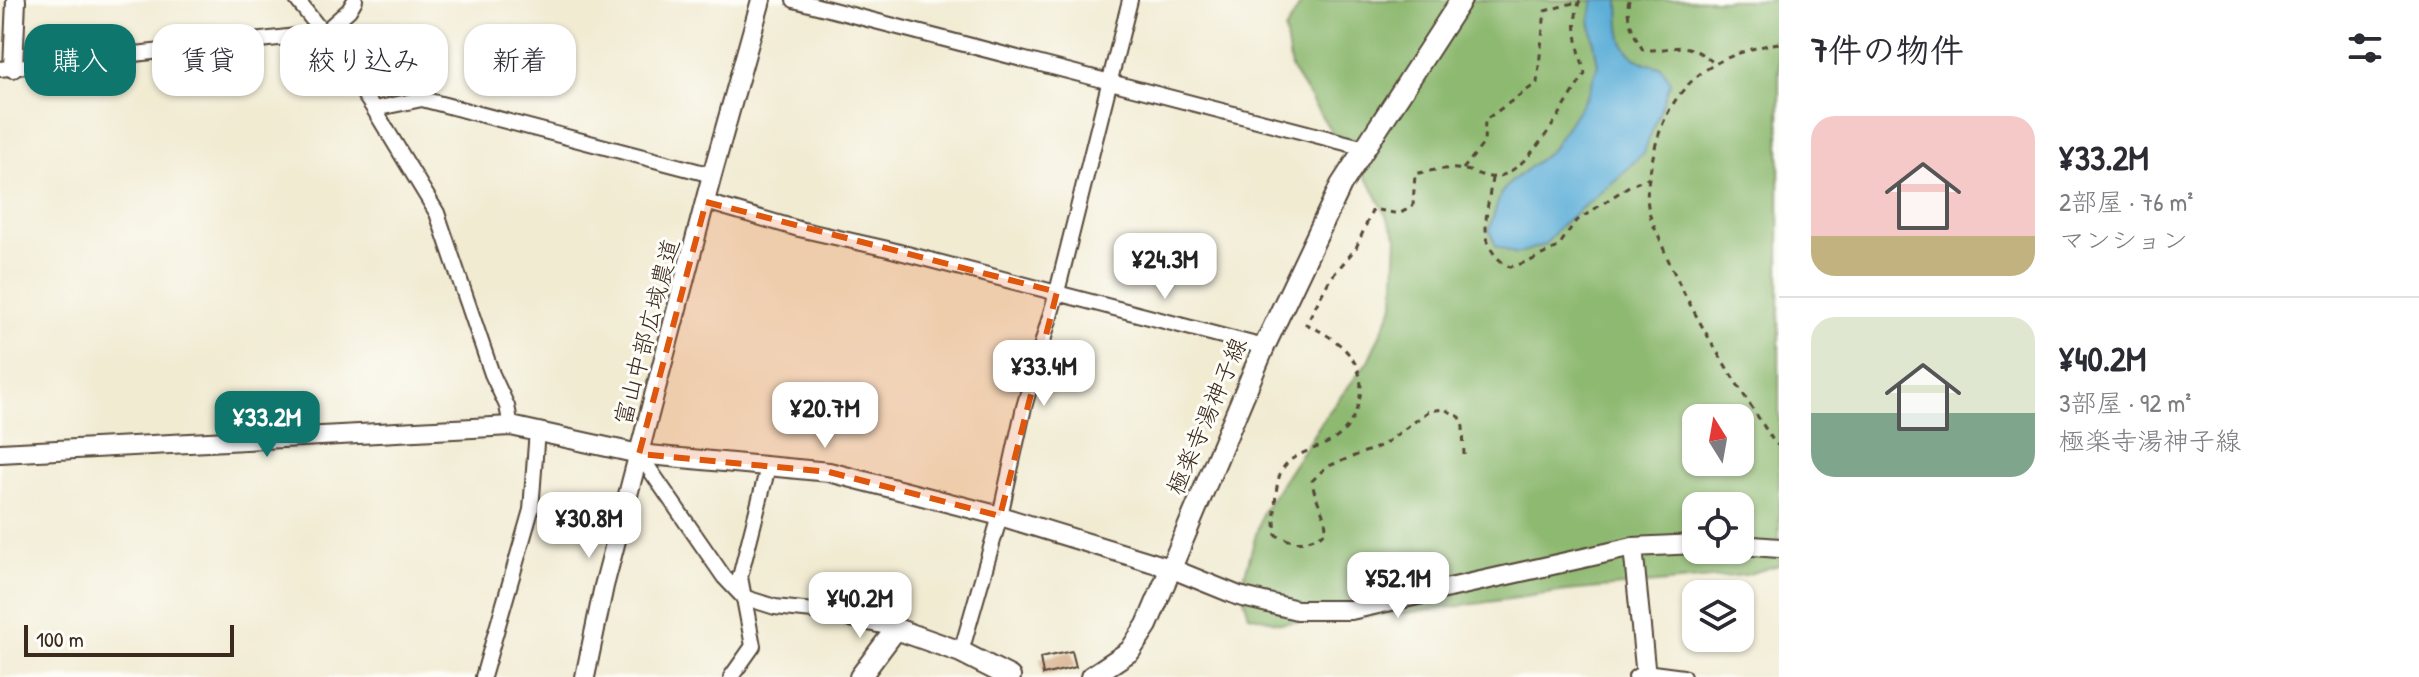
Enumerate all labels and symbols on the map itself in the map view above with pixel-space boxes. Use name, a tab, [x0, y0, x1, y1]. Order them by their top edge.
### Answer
pin: ¥24.3M	[1100, 233, 1230, 301]
street label: 富山中部広域農道	[606, 235, 686, 429]
street label: 極楽寺湯神子線	[1159, 332, 1254, 499]
pin: ¥33.4M	[979, 340, 1109, 408]
pin: ¥20.7M	[760, 382, 890, 450]
pin: ¥33.2M	[202, 391, 332, 459]
north arrow	[1682, 404, 1754, 476]
pin: ¥30.8M	[524, 492, 654, 560]
pin: ¥52.1M	[1333, 552, 1463, 620]
pin: ¥40.2M	[795, 572, 925, 640]
scale bar	[24, 621, 234, 657]

